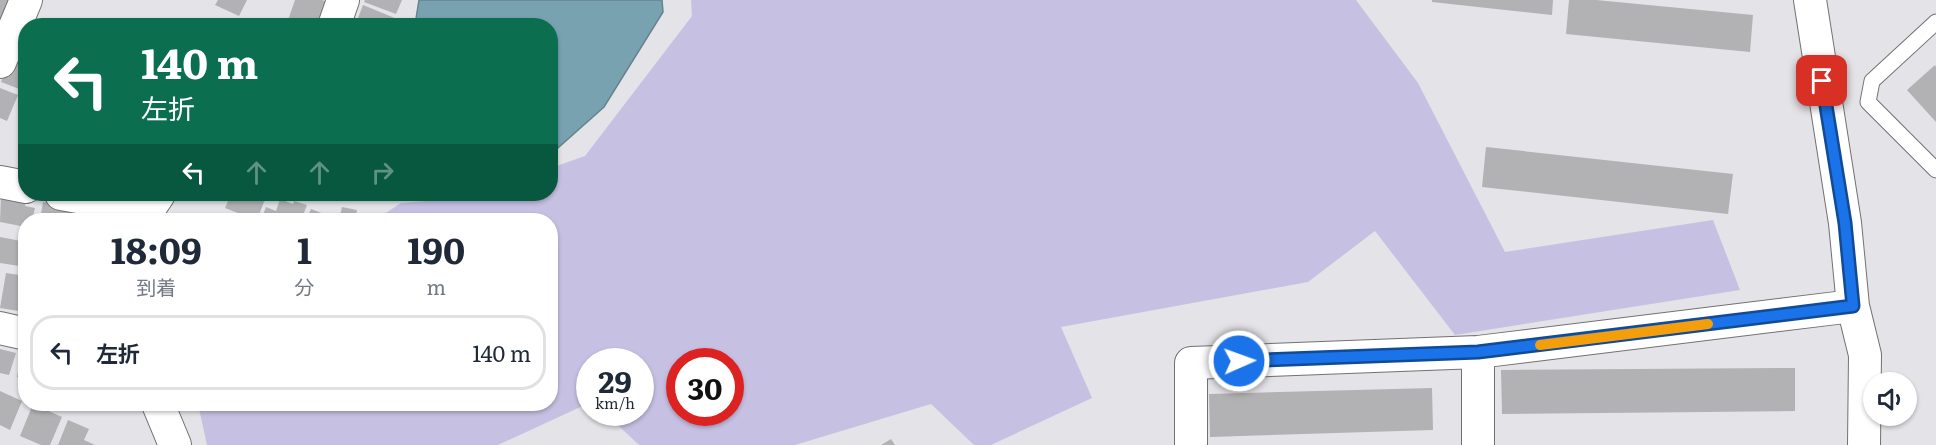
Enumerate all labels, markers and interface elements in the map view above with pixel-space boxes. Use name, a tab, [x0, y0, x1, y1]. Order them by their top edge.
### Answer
text: 140 m	[141, 30, 258, 92]
icon: left	[42, 42, 120, 120]
pin	[1796, 55, 1847, 106]
icon: arrive	[1805, 64, 1838, 97]
text: 左折	[141, 87, 195, 127]
icon: left	[177, 156, 210, 189]
icon: ahead	[240, 156, 273, 189]
icon: ahead	[303, 156, 336, 189]
icon: right	[366, 156, 399, 189]
text: 18:09	[111, 222, 202, 275]
text: 1	[297, 222, 312, 275]
text: 190	[407, 222, 465, 275]
text: 到着	[136, 271, 176, 301]
text: 分	[295, 271, 315, 301]
text: m	[427, 271, 446, 301]
position arrow	[1207, 329, 1271, 393]
icon: left	[45, 336, 78, 369]
text: 左折	[96, 336, 140, 369]
text: 140 m	[472, 336, 531, 369]
speed limit sign: 30	[666, 348, 744, 426]
text: 29	[598, 358, 632, 402]
map controls	[1863, 372, 1917, 426]
button: sound	[1863, 372, 1917, 426]
text: km/h	[595, 391, 635, 414]

